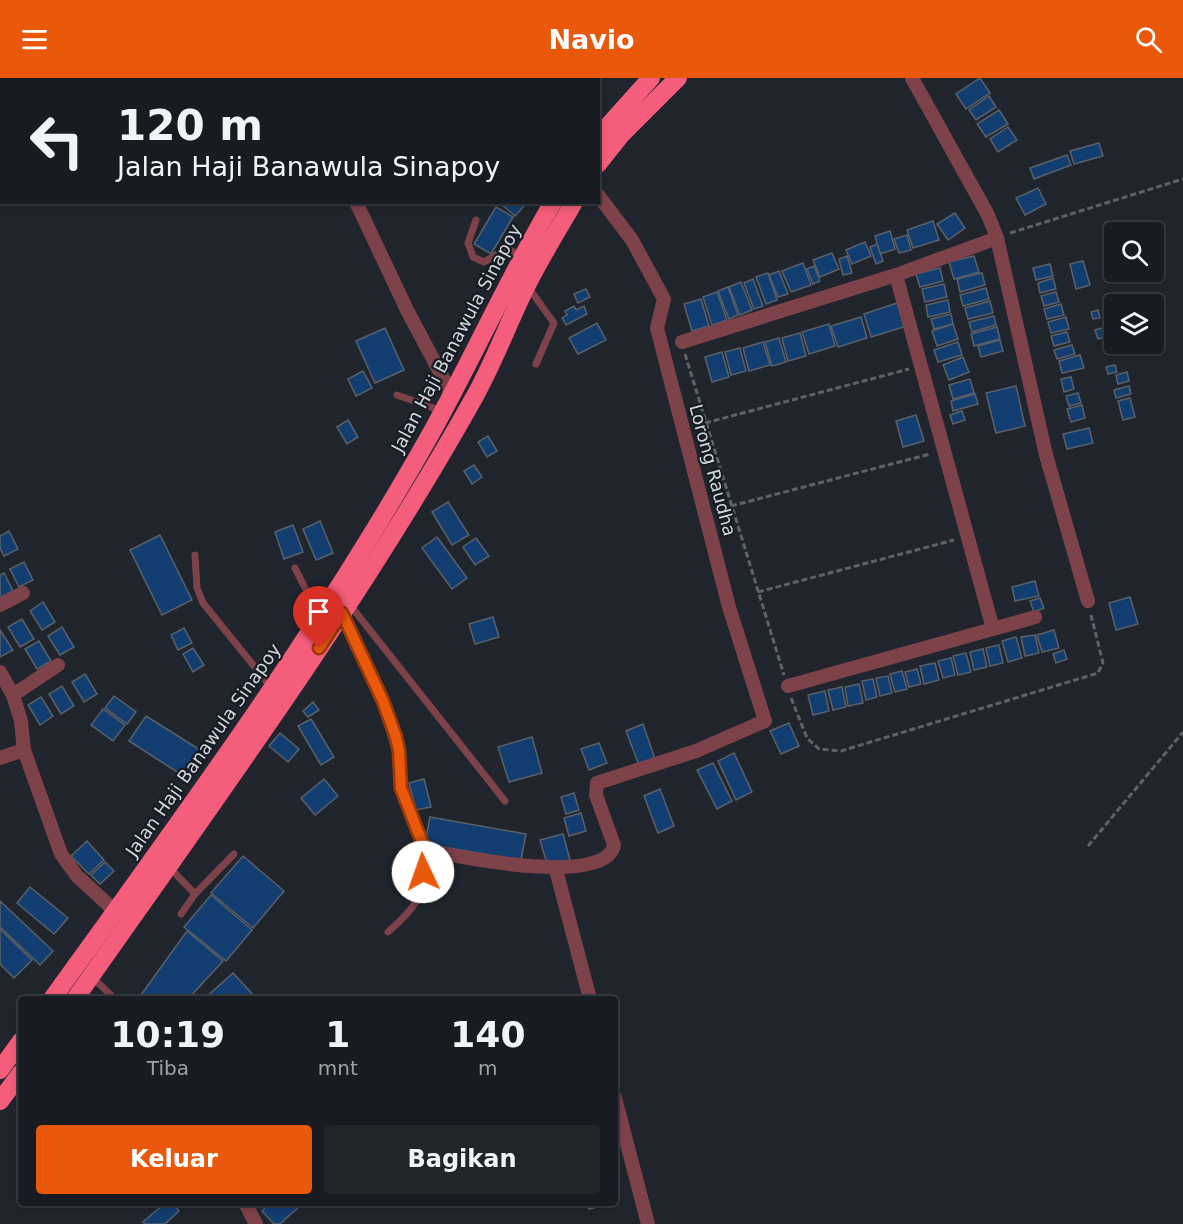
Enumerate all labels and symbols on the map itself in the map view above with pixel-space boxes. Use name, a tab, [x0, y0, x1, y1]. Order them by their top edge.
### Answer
street label: Jalan Haji Banawula Sinapoy	[386, 220, 525, 457]
street label: Lorong Raudha	[685, 402, 741, 538]
pin	[293, 586, 344, 648]
street label: Jalan Haji Banawula Sinapoy	[121, 639, 285, 861]
position arrow	[391, 840, 455, 904]

